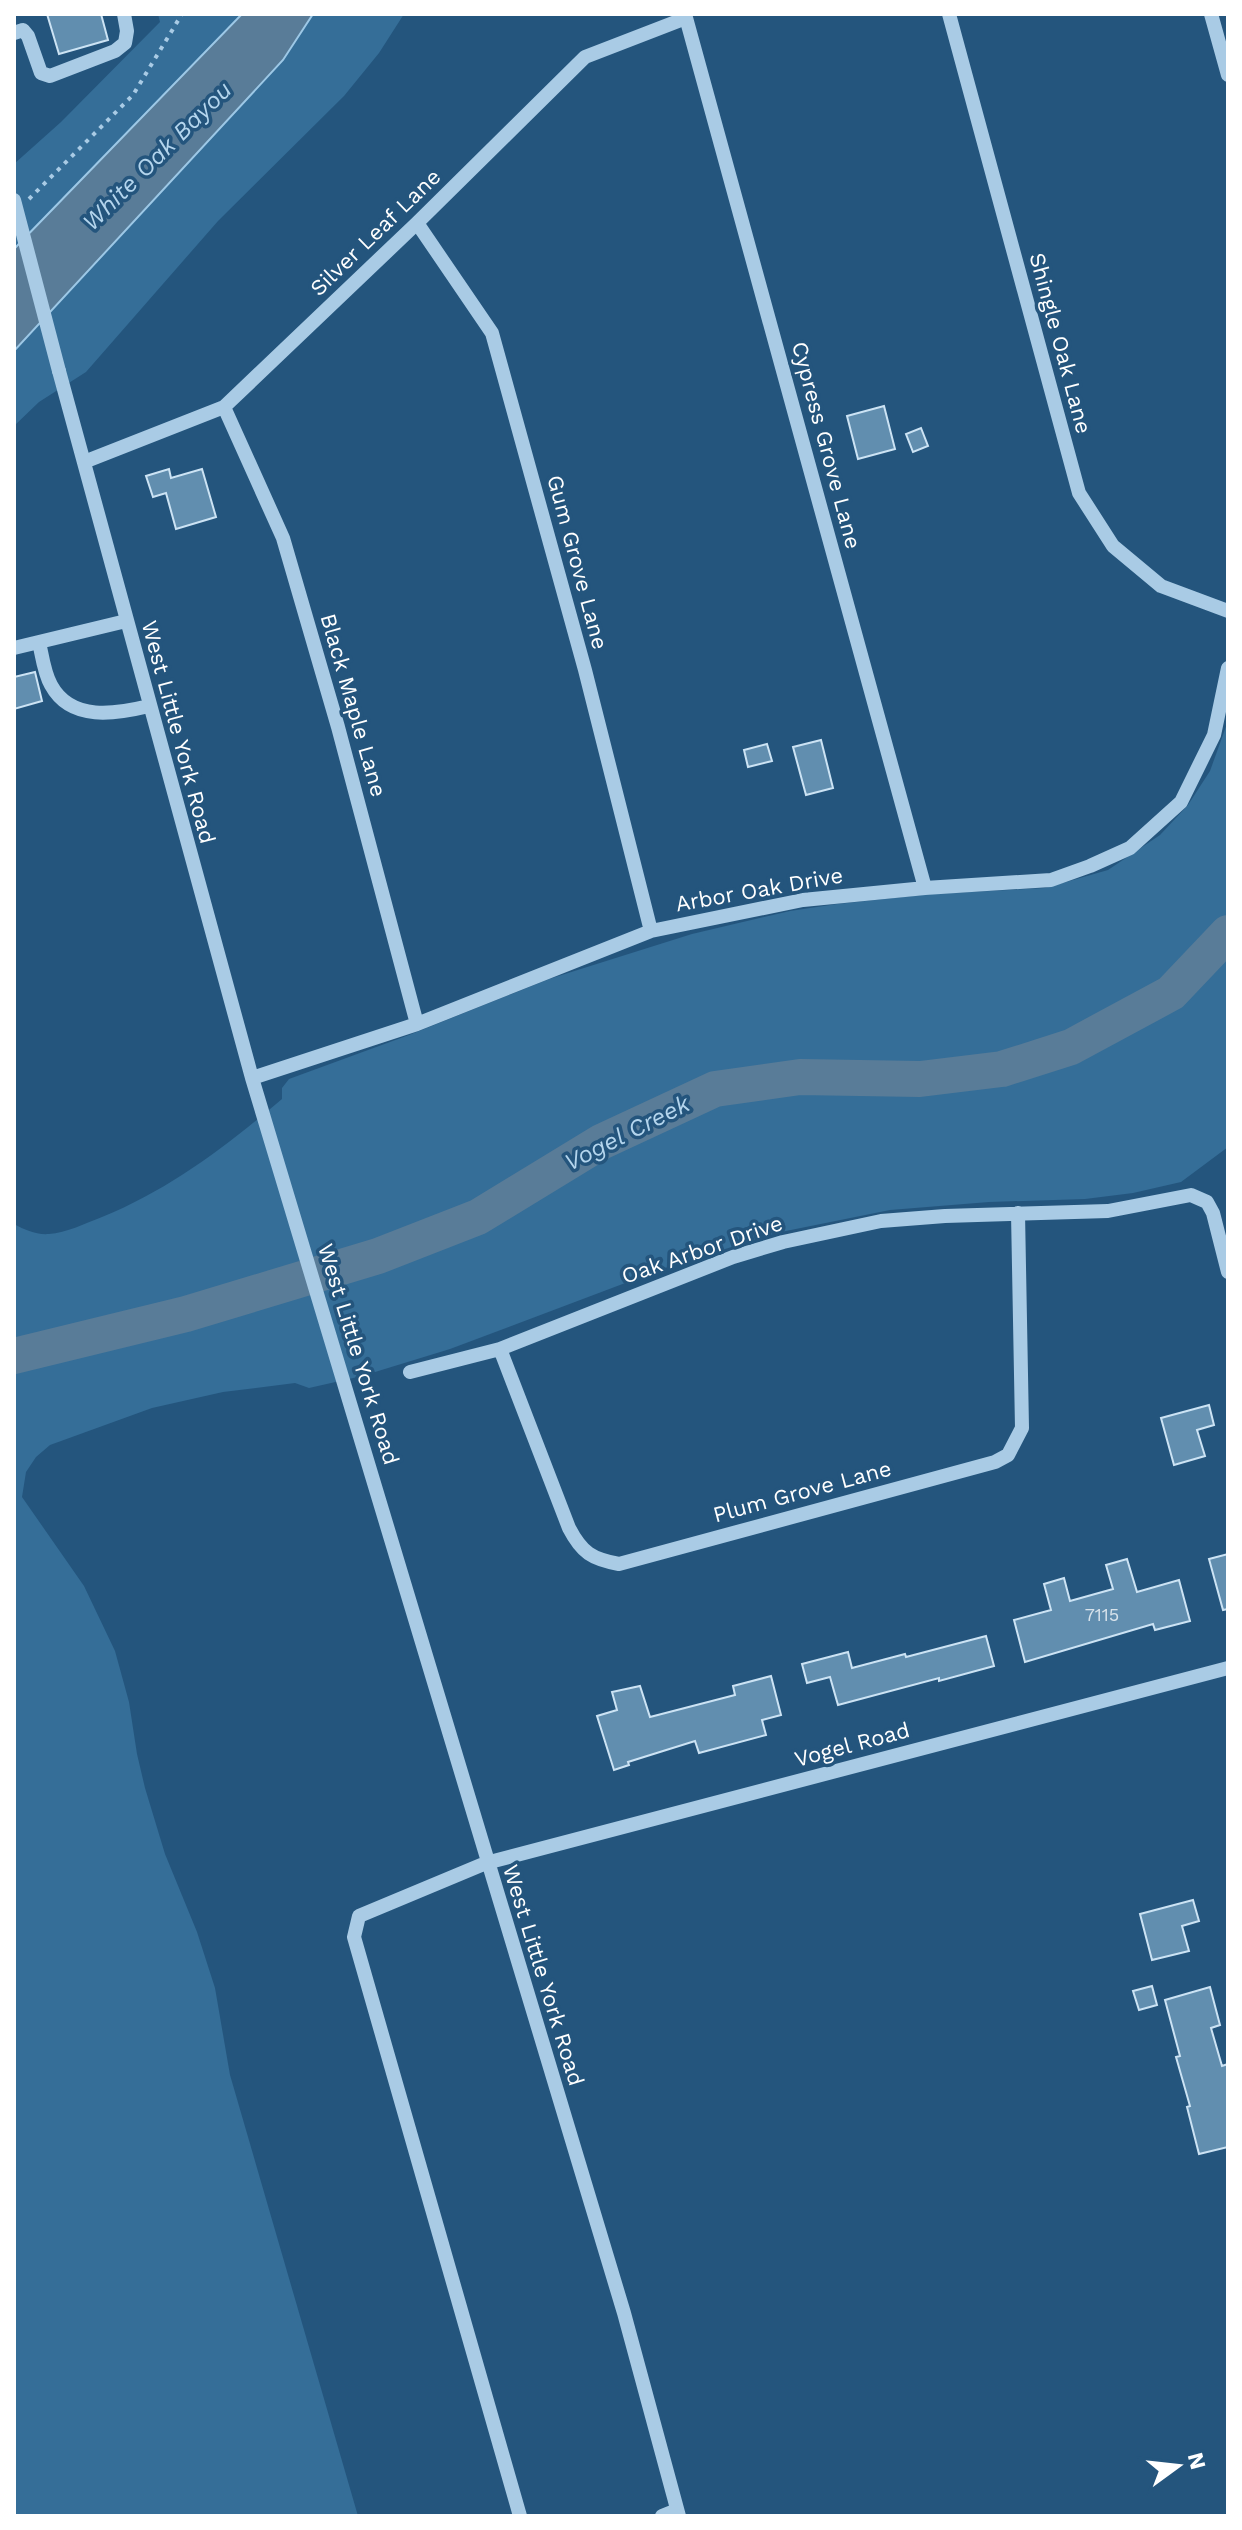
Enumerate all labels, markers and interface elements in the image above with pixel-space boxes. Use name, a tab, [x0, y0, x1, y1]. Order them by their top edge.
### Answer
water label: White Oak Bayou	[77, 76, 237, 236]
street label: Silver Leaf Lane	[305, 164, 446, 301]
street label: Shingle Oak Lane	[1024, 250, 1097, 436]
street label: Cypress Grove Lane	[787, 339, 866, 552]
street label: Gum Grove Lane	[542, 472, 613, 652]
street label: Black Maple Lane	[315, 611, 392, 799]
street label: West Little York Road	[137, 618, 220, 846]
street label: Arbor Oak Drive	[673, 862, 845, 917]
water label: Vogel Creek	[560, 1089, 695, 1177]
street label: Oak Arbor Drive	[618, 1210, 786, 1289]
street label: West Little York Road	[313, 1241, 404, 1468]
street label: Plum Grove Lane	[710, 1456, 894, 1527]
house number: 7115	[1085, 1604, 1119, 1625]
street label: Vogel Road	[792, 1717, 912, 1772]
street label: West Little York Road	[498, 1862, 589, 2089]
north arrow	[1138, 2426, 1218, 2506]
text: N	[1183, 2450, 1211, 2472]

